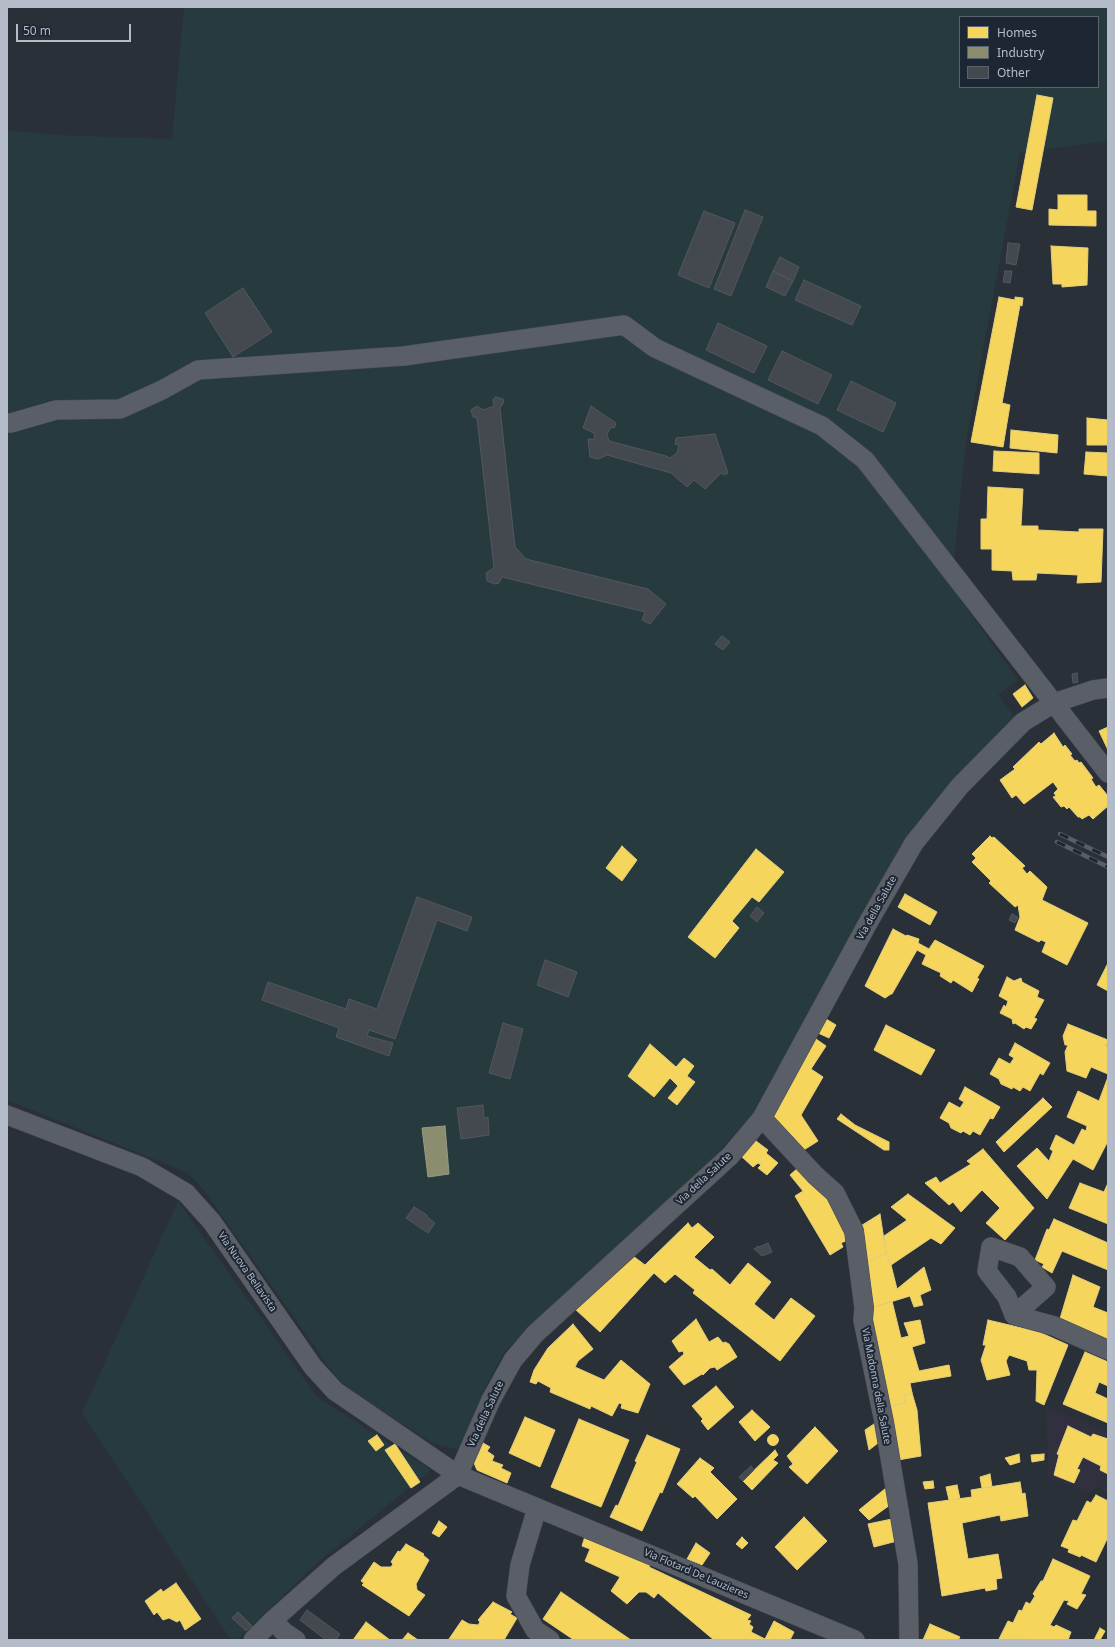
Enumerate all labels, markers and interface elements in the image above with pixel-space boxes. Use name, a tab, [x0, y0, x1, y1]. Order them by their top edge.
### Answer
scale bar	[18, 16, 133, 42]
legend	[959, 16, 1099, 88]
text: 50 m	[23, 22, 51, 39]
text: Homes	[997, 24, 1037, 41]
text: Industry	[997, 44, 1044, 61]
text: Other	[997, 64, 1030, 81]
street label: Via della Salute	[855, 874, 899, 942]
street label: Via della Salute	[674, 1150, 734, 1208]
street label: Via Nuova Bellavista	[215, 1230, 279, 1314]
street label: Via Madonna della Salute	[859, 1327, 893, 1445]
street label: Via della Salute	[466, 1379, 506, 1449]
street label: Via Flotard De Lauzieres	[642, 1547, 750, 1601]

